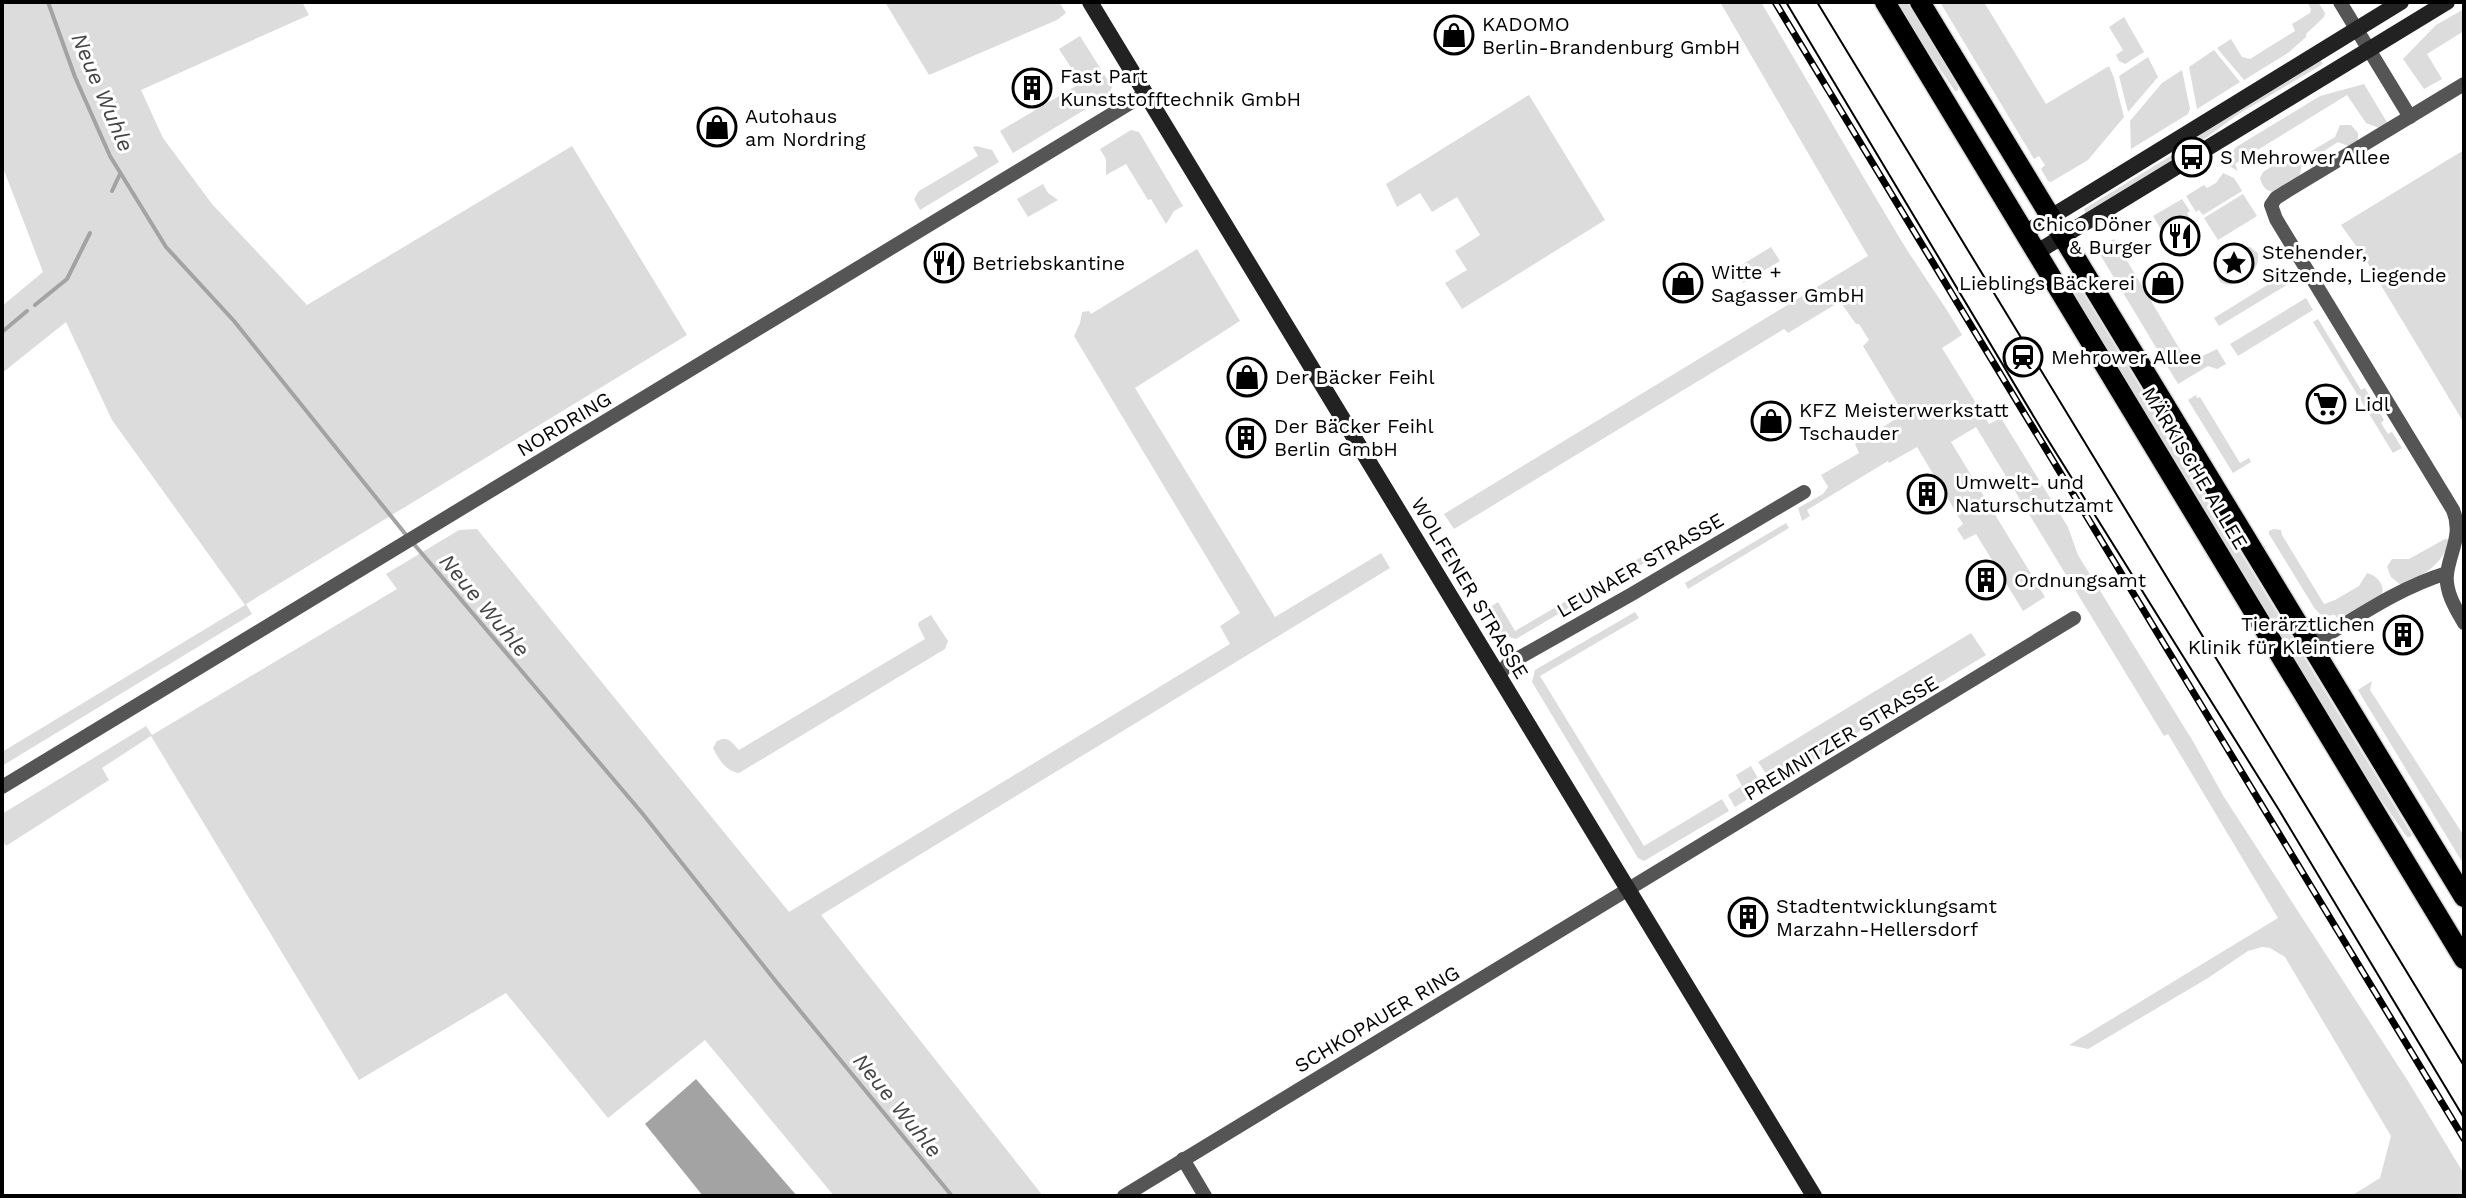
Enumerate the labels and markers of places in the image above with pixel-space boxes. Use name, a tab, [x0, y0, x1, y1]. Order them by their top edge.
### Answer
place label: KADOMO Berlin-Brandenburg GmbH	[1482, 12, 1740, 59]
shop icon: KADOMO Berlin-Brandenburg GmbH	[1433, 14, 1475, 56]
place label: Fast Part Kunststofftechnik GmbH	[1060, 64, 1301, 111]
building icon: Fast Part Kunststofftechnik GmbH	[1011, 67, 1053, 109]
place label: Autohaus am Nordring	[745, 104, 866, 151]
shop icon: Autohaus am Nordring	[696, 106, 738, 148]
bus stop icon: S Mehrower Allee	[2171, 136, 2213, 178]
place label: S Mehrower Allee	[2220, 145, 2390, 169]
place label: Chico Döner & Burger	[2032, 212, 2152, 259]
restaurant icon: Chico Döner & Burger	[2159, 215, 2201, 257]
place label: Stehender, Sitzende, Liegende	[2262, 240, 2447, 287]
restaurant icon: Betriebskantine	[923, 242, 965, 284]
place icon: Stehender, Sitzende, Liegende	[2213, 242, 2255, 284]
place label: Betriebskantine	[972, 251, 1125, 275]
place label: Witte + Sagasser GmbH	[1711, 260, 1865, 307]
shop icon: Witte + Sagasser GmbH	[1662, 262, 1704, 304]
shop icon: Lieblings Bäckerei	[2142, 262, 2184, 304]
place label: Lieblings Bäckerei	[1959, 271, 2135, 295]
station icon: Mehrower Allee	[2002, 336, 2044, 378]
place label: Mehrower Allee	[2051, 345, 2202, 369]
shop icon: Der Bäcker Feihl	[1226, 356, 1268, 398]
place label: Der Bäcker Feihl	[1275, 365, 1435, 389]
supermarket icon: Lidl	[2305, 383, 2347, 425]
place label: Lidl	[2354, 392, 2390, 416]
place label: KFZ Meisterwerkstatt Tschauder	[1799, 398, 2009, 445]
shop icon: KFZ Meisterwerkstatt Tschauder	[1750, 400, 1792, 442]
place label: Der Bäcker Feihl Berlin GmbH	[1274, 414, 1434, 461]
building icon: Der Bäcker Feihl Berlin GmbH	[1225, 417, 1267, 459]
place label: Umwelt- und Naturschutzamt	[1955, 470, 2114, 517]
building icon: Umwelt- und Naturschutzamt	[1906, 473, 1948, 515]
building icon: Ordnungsamt	[1965, 559, 2007, 601]
place label: Ordnungsamt	[2014, 568, 2147, 592]
place label: Tierärztlichen Klinik für Kleintiere	[2188, 612, 2375, 659]
building icon: Tierärztlichen Klinik für Kleintiere	[2382, 614, 2424, 656]
place label: Stadtentwicklungsamt Marzahn-Hellersdorf	[1776, 894, 1997, 941]
building icon: Stadtentwicklungsamt Marzahn-Hellersdorf	[1727, 896, 1769, 938]

